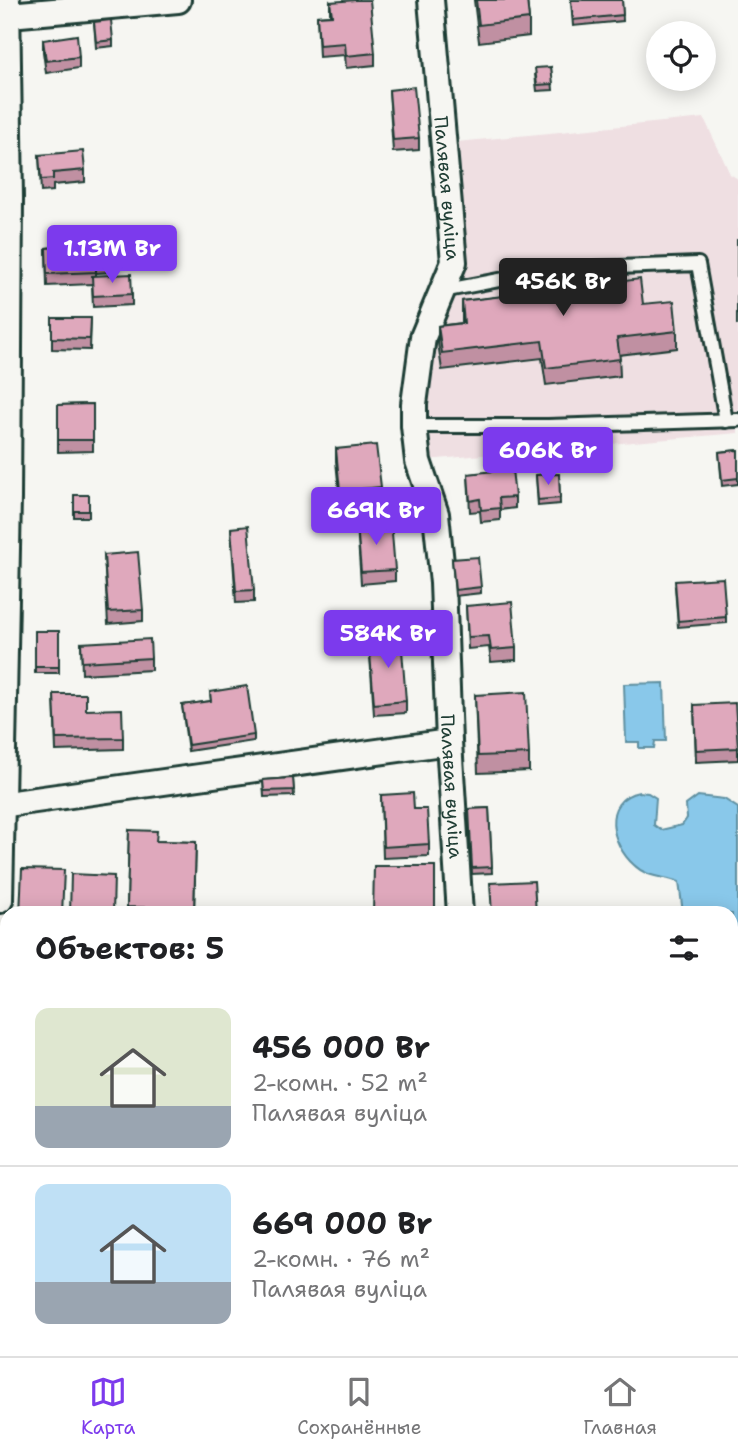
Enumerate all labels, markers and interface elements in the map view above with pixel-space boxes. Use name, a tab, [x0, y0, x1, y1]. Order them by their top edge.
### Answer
map controls	[646, 21, 716, 91]
button: locate	[646, 21, 716, 91]
street label: Палявая вуліца	[429, 115, 466, 262]
pin: 1.13M Br	[40, 226, 184, 285]
text: 1.13M Br	[63, 233, 161, 263]
pin: 456K Br	[498, 258, 628, 318]
text: 456K Br	[515, 266, 611, 296]
pin: 606K Br	[483, 428, 613, 487]
text: 606K Br	[499, 435, 597, 465]
pin: 669K Br	[311, 488, 441, 547]
text: 669K Br	[327, 495, 425, 525]
pin: 584K Br	[323, 610, 453, 670]
text: 584K Br	[340, 618, 436, 648]
street label: Палявая вуліца	[435, 714, 469, 860]
text: Объектов: 5	[35, 928, 224, 969]
icon: filters	[665, 929, 703, 967]
text: 456 000 Br	[252, 1027, 430, 1068]
icon: home	[91, 1036, 175, 1120]
text: 2-комн. · 52 m²	[252, 1068, 428, 1098]
text: Палявая вуліца	[252, 1098, 427, 1128]
text: 669 000 Br	[252, 1203, 432, 1244]
icon: home	[91, 1212, 175, 1296]
text: 2-комн. · 76 m²	[252, 1244, 430, 1274]
text: Палявая вуліца	[252, 1274, 427, 1304]
tab: Карта	[81, 1373, 135, 1440]
tab: Сохранённые	[297, 1373, 421, 1440]
tab: Главная	[583, 1373, 657, 1440]

